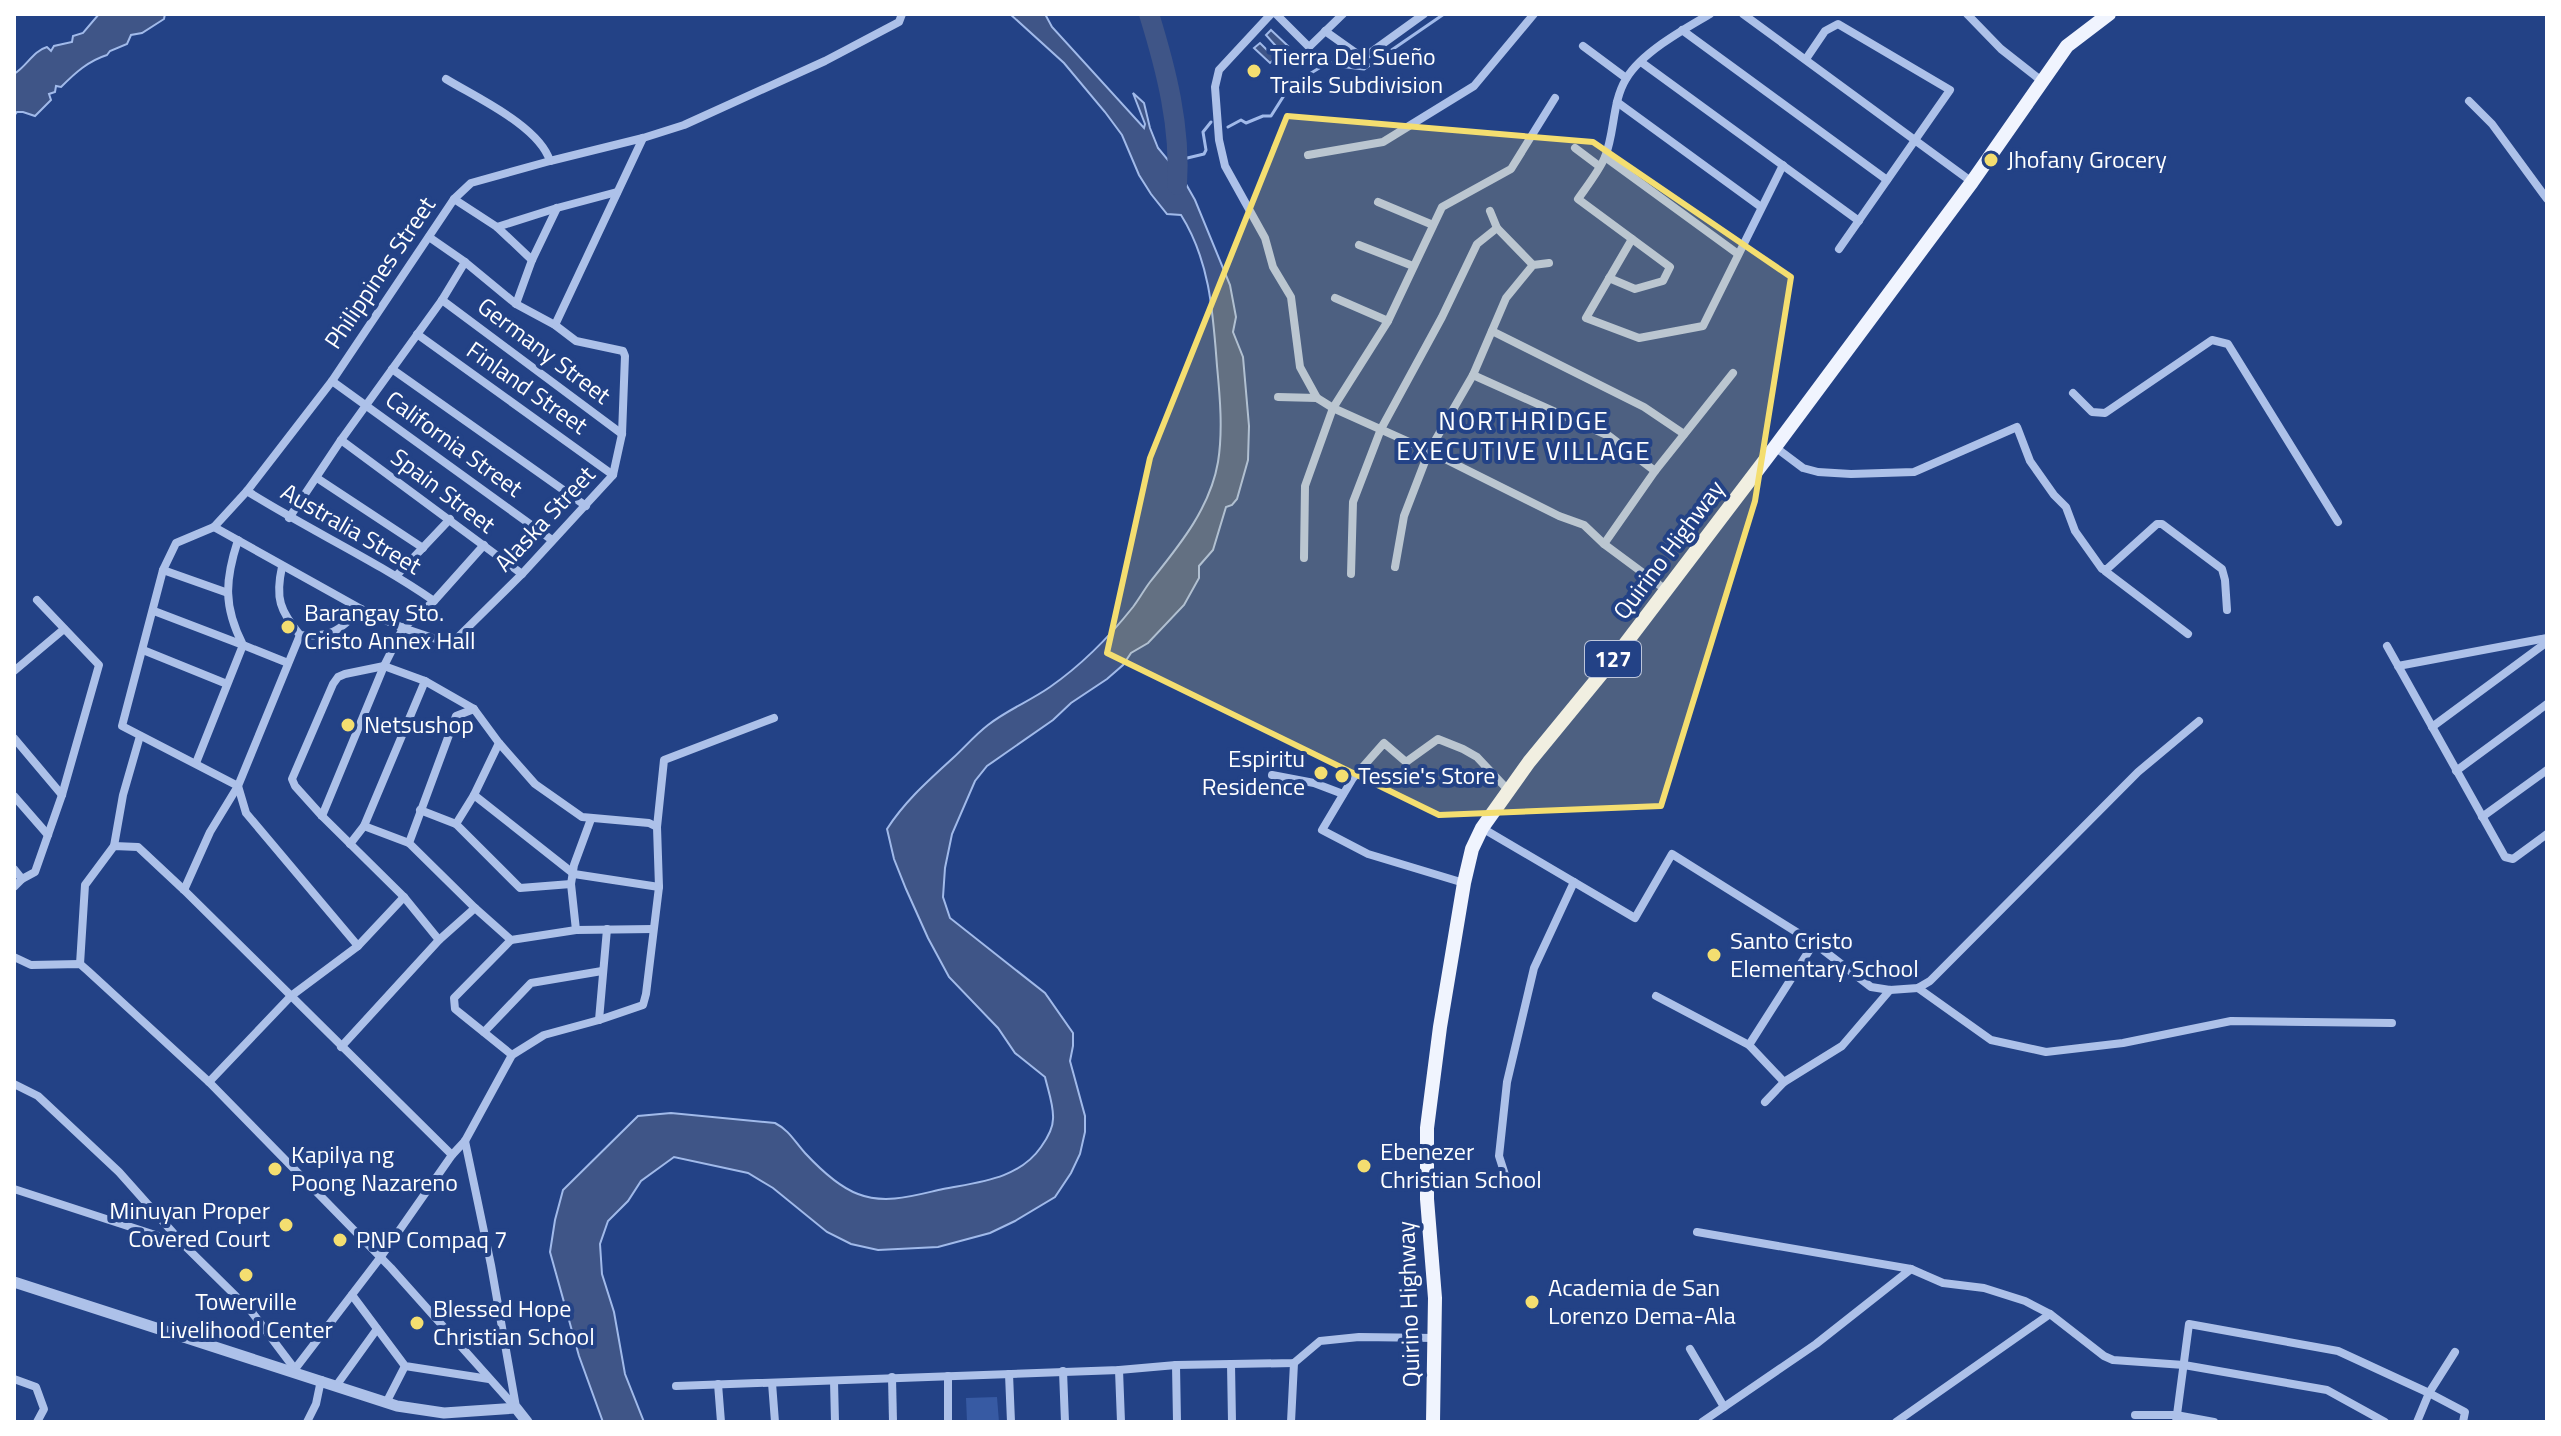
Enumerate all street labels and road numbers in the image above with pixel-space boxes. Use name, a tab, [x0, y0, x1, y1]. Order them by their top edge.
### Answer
street label: Philippines Street	[315, 189, 444, 356]
street label: Germany Street	[470, 288, 619, 413]
street label: Finland Street	[459, 332, 596, 443]
street label: California Street	[379, 381, 531, 506]
street label: Spain Street	[384, 439, 504, 542]
street label: Alaska Street	[486, 457, 603, 579]
street label: Quirino Highway	[1604, 472, 1733, 627]
street label: Australia Street	[275, 473, 429, 583]
road number: 127	[1585, 641, 1641, 677]
street label: Quirino Highway	[1387, 1220, 1429, 1388]

